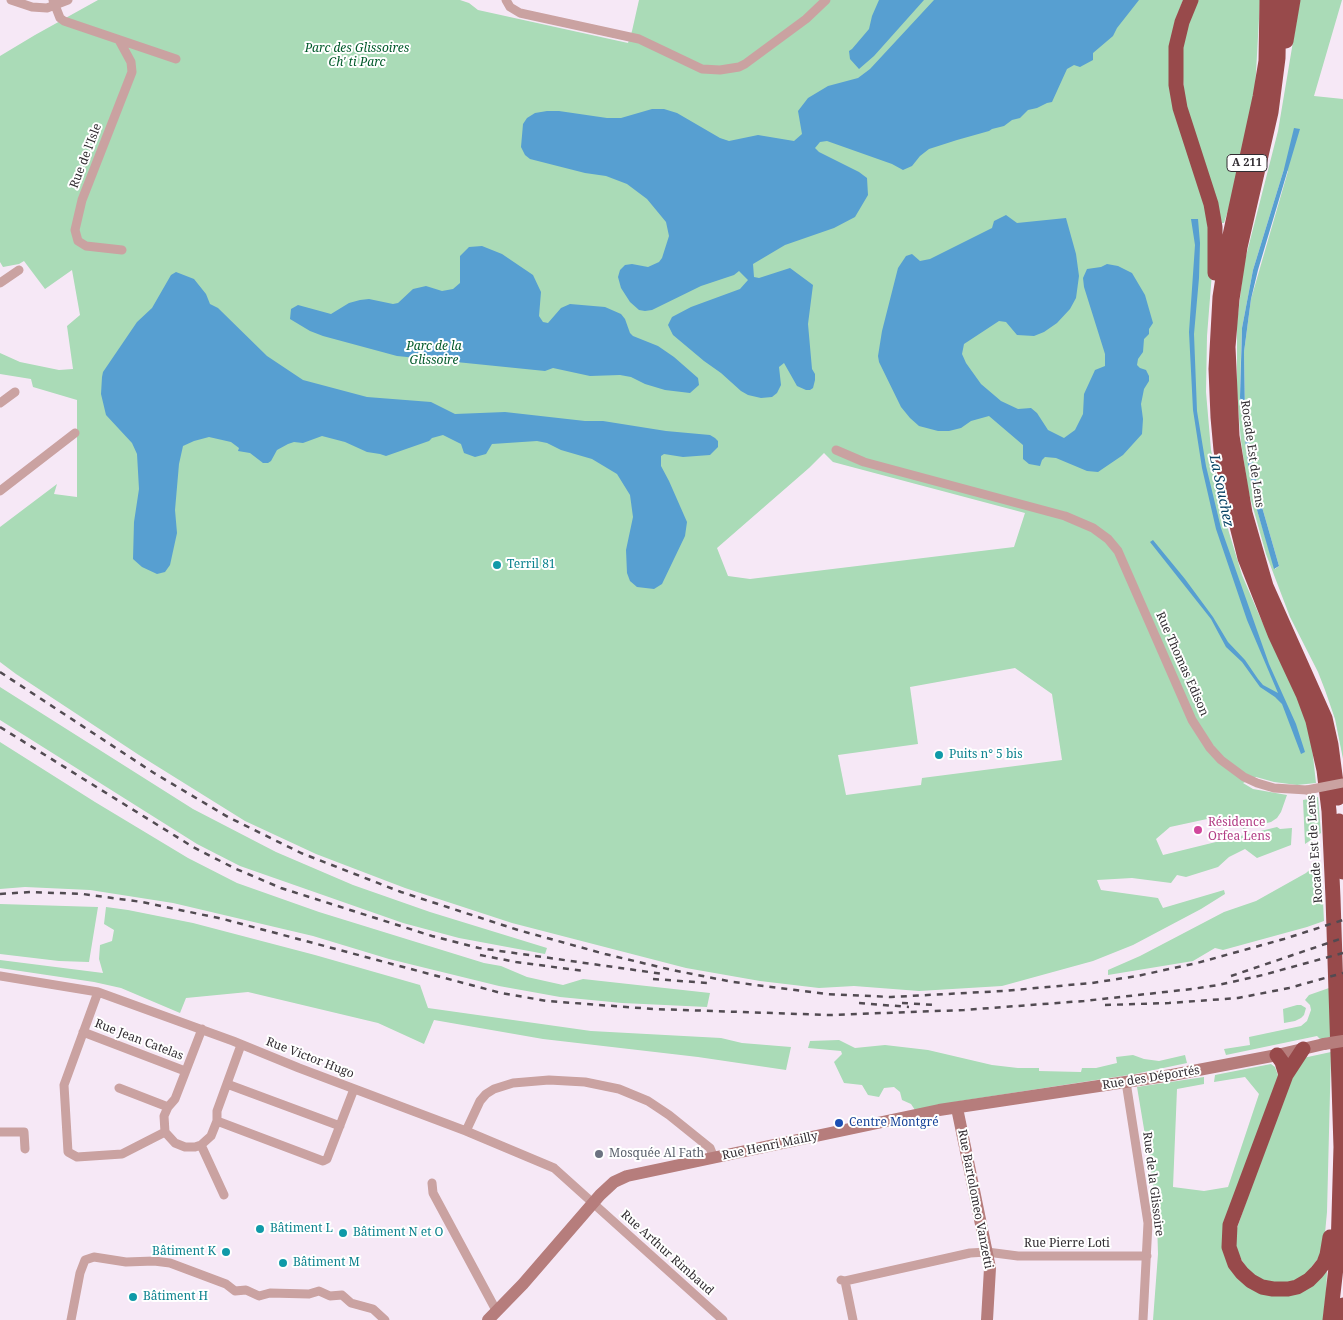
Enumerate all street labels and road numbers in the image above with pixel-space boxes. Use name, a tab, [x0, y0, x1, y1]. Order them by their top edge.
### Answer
street label: Rue de l'Isle	[67, 122, 105, 190]
road number: A 211	[1227, 154, 1267, 172]
street label: Rocade Est de Lens	[1237, 399, 1267, 509]
street label: Rue Thomas Edison	[1153, 610, 1211, 718]
street label: Rocade Est de Lens	[1304, 794, 1326, 904]
street label: Rue Jean Catelas	[93, 1016, 185, 1064]
street label: Rue Victor Hugo	[264, 1035, 356, 1081]
street label: Rue des Déportés	[1101, 1063, 1201, 1093]
street label: Rue Bartolomeo Vanzetti	[954, 1128, 996, 1270]
street label: Rue Henri Mailly	[721, 1129, 819, 1163]
street label: Rue de la Glissoire	[1139, 1131, 1167, 1237]
street label: Rue Arthur Rimbaud	[618, 1208, 716, 1298]
street label: Rue Pierre Loti	[1024, 1237, 1110, 1251]

